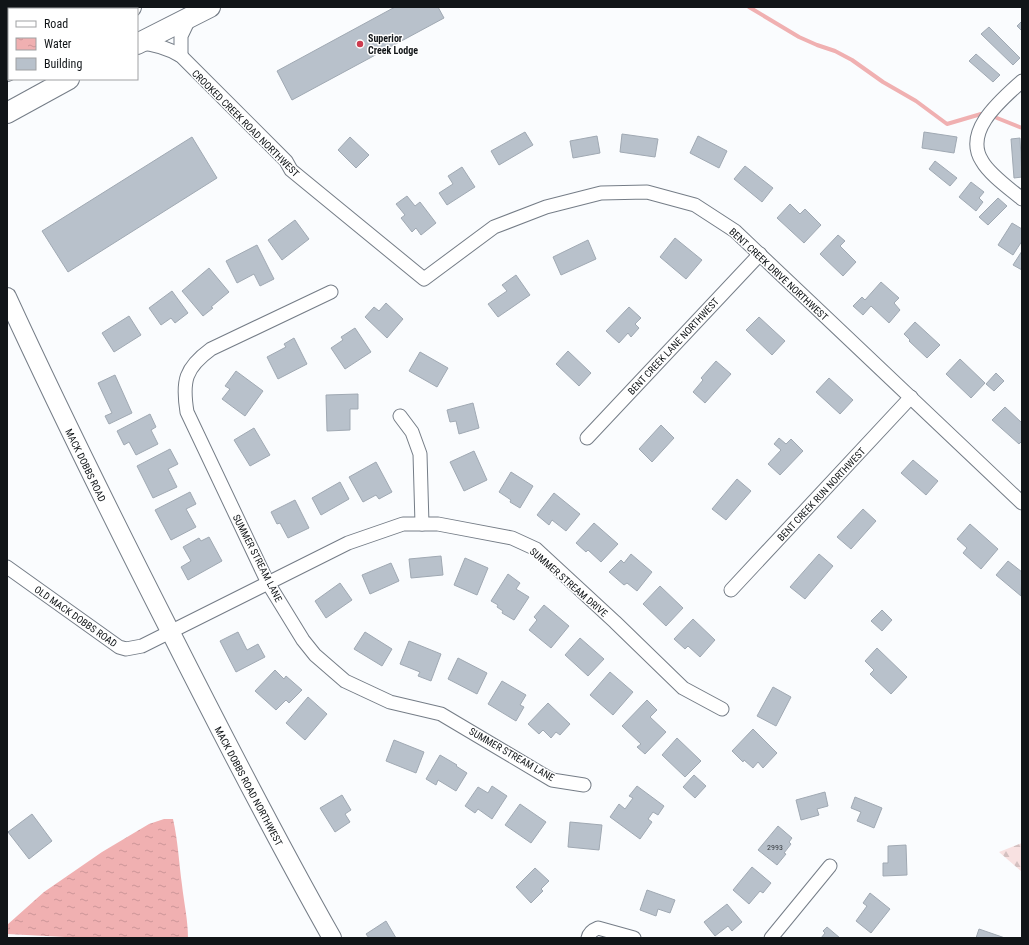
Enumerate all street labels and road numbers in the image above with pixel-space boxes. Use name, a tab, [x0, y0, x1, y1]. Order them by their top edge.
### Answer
street label: CROOKED CREEK ROAD NORTHWEST	[190, 68, 301, 179]
street label: BENT CREEK DRIVE NORTHWEST	[727, 226, 830, 323]
street label: BENT CREEK LANE NORTHWEST	[626, 296, 721, 397]
street label: MACK DOBBS ROAD	[63, 427, 108, 504]
street label: BENT CREEK RUN NORTHWEST	[775, 445, 867, 543]
street label: SUMMER STREAM LANE	[231, 513, 284, 604]
street label: SUMMER STREAM DRIVE	[528, 546, 610, 619]
street label: OLD MACK DOBBS ROAD	[32, 584, 119, 649]
street label: MACK DOBBS ROAD NORTHWEST	[212, 725, 285, 848]
street label: SUMMER STREAM LANE	[467, 726, 556, 783]

